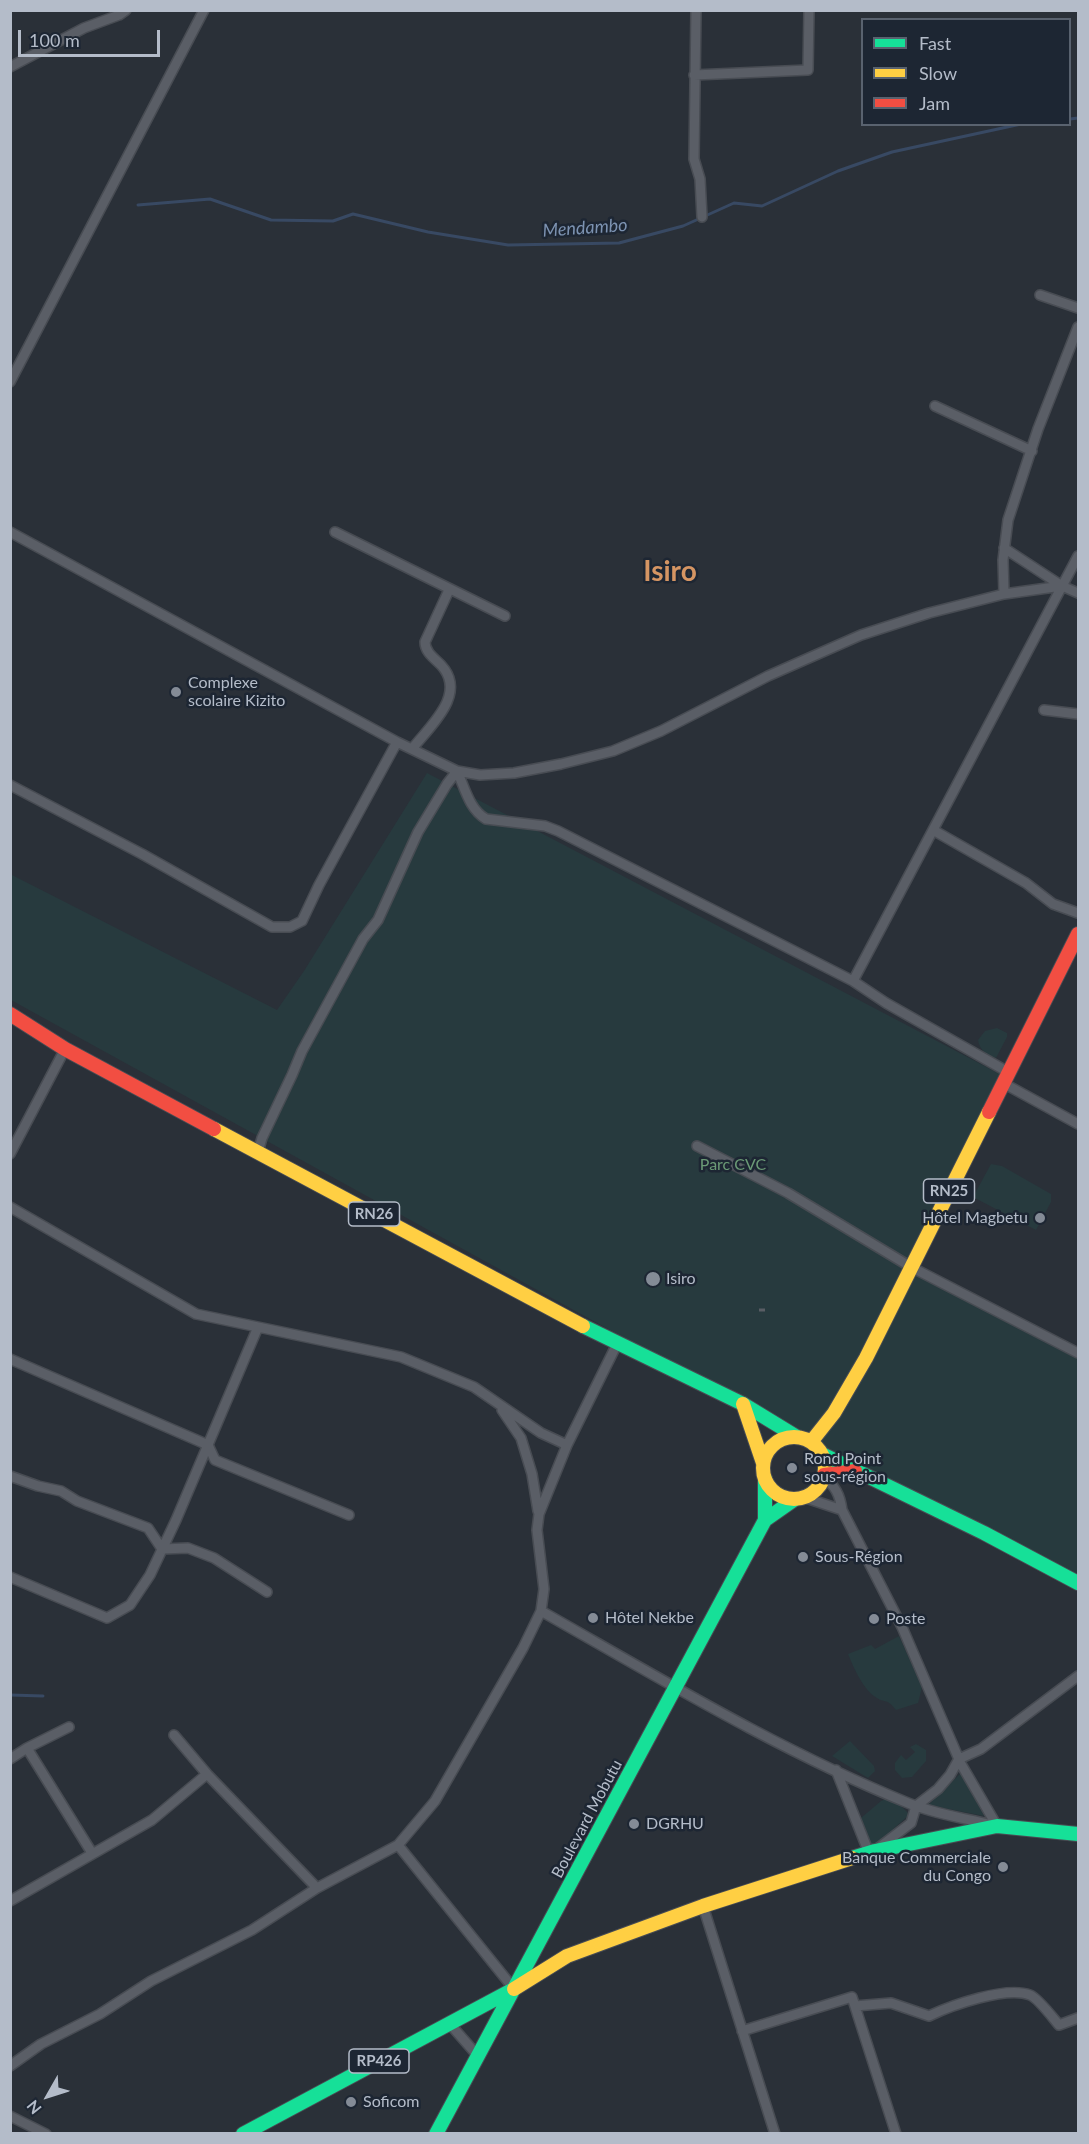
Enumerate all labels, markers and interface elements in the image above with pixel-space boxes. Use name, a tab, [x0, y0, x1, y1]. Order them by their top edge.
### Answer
scale bar	[21, 18, 164, 56]
legend	[861, 18, 1071, 126]
text: 100 m	[29, 29, 80, 51]
text: Fast	[919, 32, 951, 54]
text: Slow	[919, 62, 957, 84]
text: Jam	[919, 92, 950, 114]
water label: Mendambo	[542, 214, 628, 242]
district label: Isiro	[643, 555, 697, 589]
place label: Complexe scolaire Kizito	[188, 673, 285, 711]
marker: Complexe scolaire Kizito	[169, 685, 183, 699]
park label: Parc CVC	[700, 1155, 766, 1175]
road number: RN25	[924, 1179, 974, 1203]
road number: RN26	[348, 1202, 400, 1226]
place label: Hôtel Magbetu	[922, 1208, 1028, 1228]
marker: Hôtel Magbetu	[1033, 1211, 1047, 1225]
place label: Isiro	[666, 1269, 696, 1289]
marker: Isiro	[644, 1270, 662, 1288]
place label: Rond Point sous-région	[804, 1449, 886, 1487]
marker: Rond Point sous-région	[785, 1461, 799, 1475]
place label: Sous-Région	[815, 1547, 903, 1567]
marker: Sous-Région	[796, 1550, 810, 1564]
place label: Hôtel Nekbe	[605, 1608, 694, 1628]
place label: Poste	[886, 1609, 925, 1629]
marker: Hôtel Nekbe	[586, 1611, 600, 1625]
marker: Poste	[867, 1612, 881, 1626]
street label: Boulevard Mobutu	[548, 1757, 626, 1881]
place label: DGRHU	[646, 1814, 704, 1834]
marker: DGRHU	[627, 1817, 641, 1831]
place label: Banque Commerciale du Congo	[842, 1848, 991, 1886]
marker: Banque Commerciale du Congo	[996, 1860, 1010, 1874]
road number: RP426	[349, 2049, 409, 2073]
north arrow	[18, 2066, 78, 2126]
place label: Soficom	[363, 2092, 419, 2112]
marker: Soficom	[344, 2095, 358, 2109]
text: N	[22, 2097, 45, 2118]

